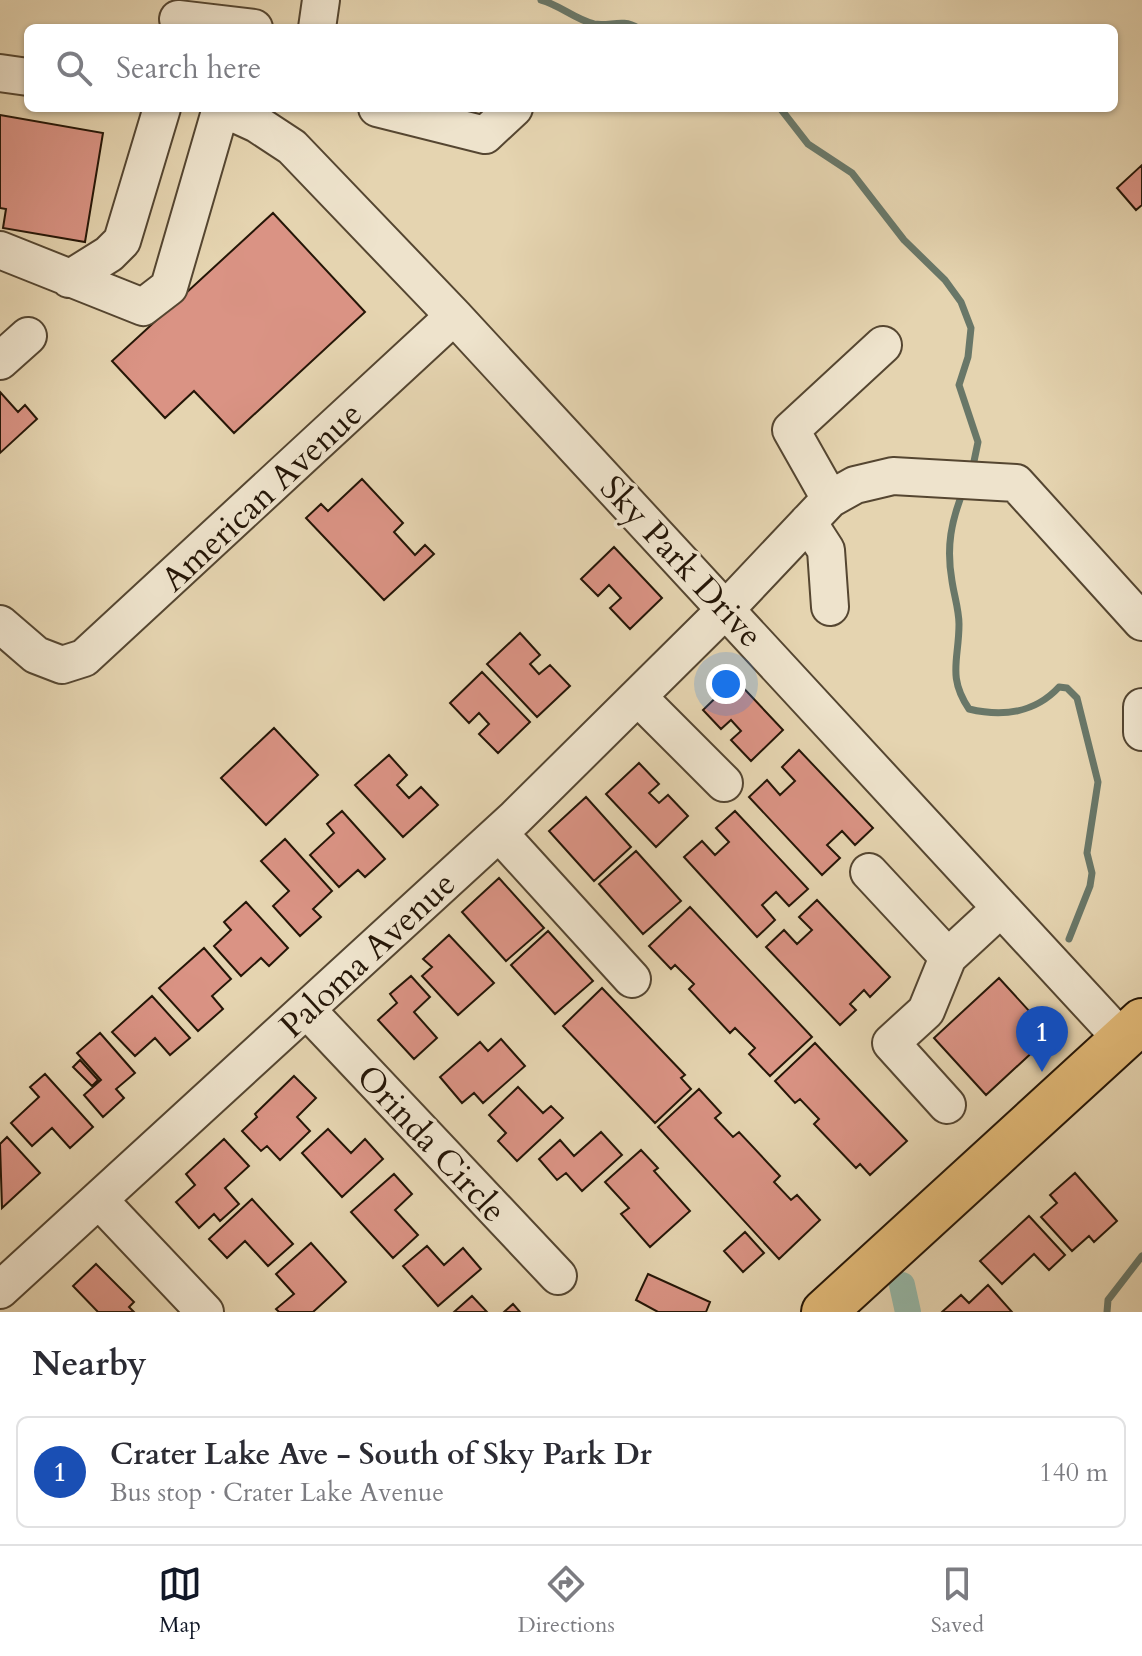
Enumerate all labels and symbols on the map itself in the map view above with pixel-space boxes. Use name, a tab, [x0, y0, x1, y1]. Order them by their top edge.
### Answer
street label: American Avenue	[151, 392, 372, 602]
street label: Sky Park Drive	[590, 466, 773, 657]
your location	[706, 664, 746, 704]
street label: Paloma Avenue	[270, 861, 466, 1048]
pin: 1	[1016, 1006, 1068, 1072]
street label: Orinda Circle	[346, 1055, 516, 1233]

